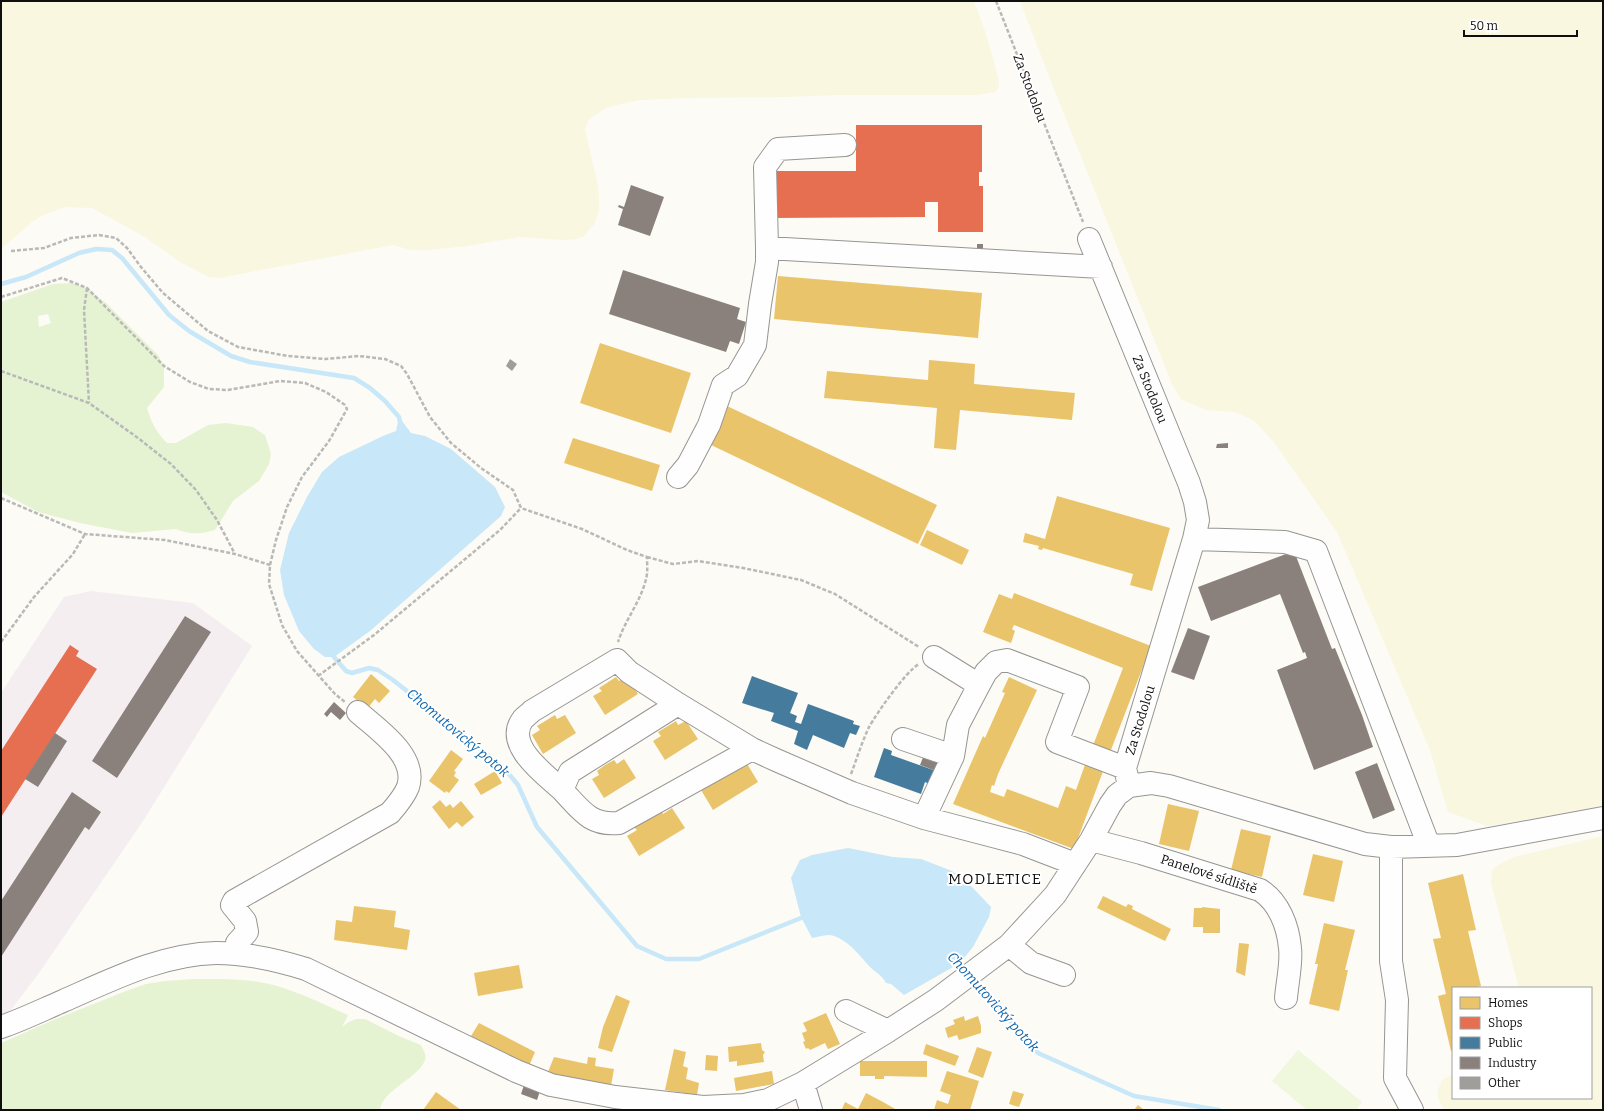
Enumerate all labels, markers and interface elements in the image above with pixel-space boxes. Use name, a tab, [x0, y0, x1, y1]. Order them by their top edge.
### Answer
scale bar	[1464, 12, 1577, 38]
text: 50 m	[1470, 19, 1499, 33]
street label: Za Stodolou	[1010, 52, 1050, 124]
street label: Za Stodolou	[1130, 353, 1170, 425]
street label: Za Stodolou	[1122, 683, 1158, 757]
water label: Chomutovický potok	[403, 685, 513, 781]
street label: Panelové sídliště	[1159, 851, 1259, 897]
district label: MODLETICE	[948, 870, 1042, 888]
water label: Chomutovický potok	[944, 948, 1043, 1056]
legend	[1452, 987, 1592, 1099]
text: Homes	[1488, 996, 1528, 1010]
text: Shops	[1488, 1016, 1523, 1030]
text: Public	[1488, 1036, 1523, 1050]
text: Industry	[1488, 1056, 1537, 1070]
text: Other	[1488, 1076, 1521, 1090]

